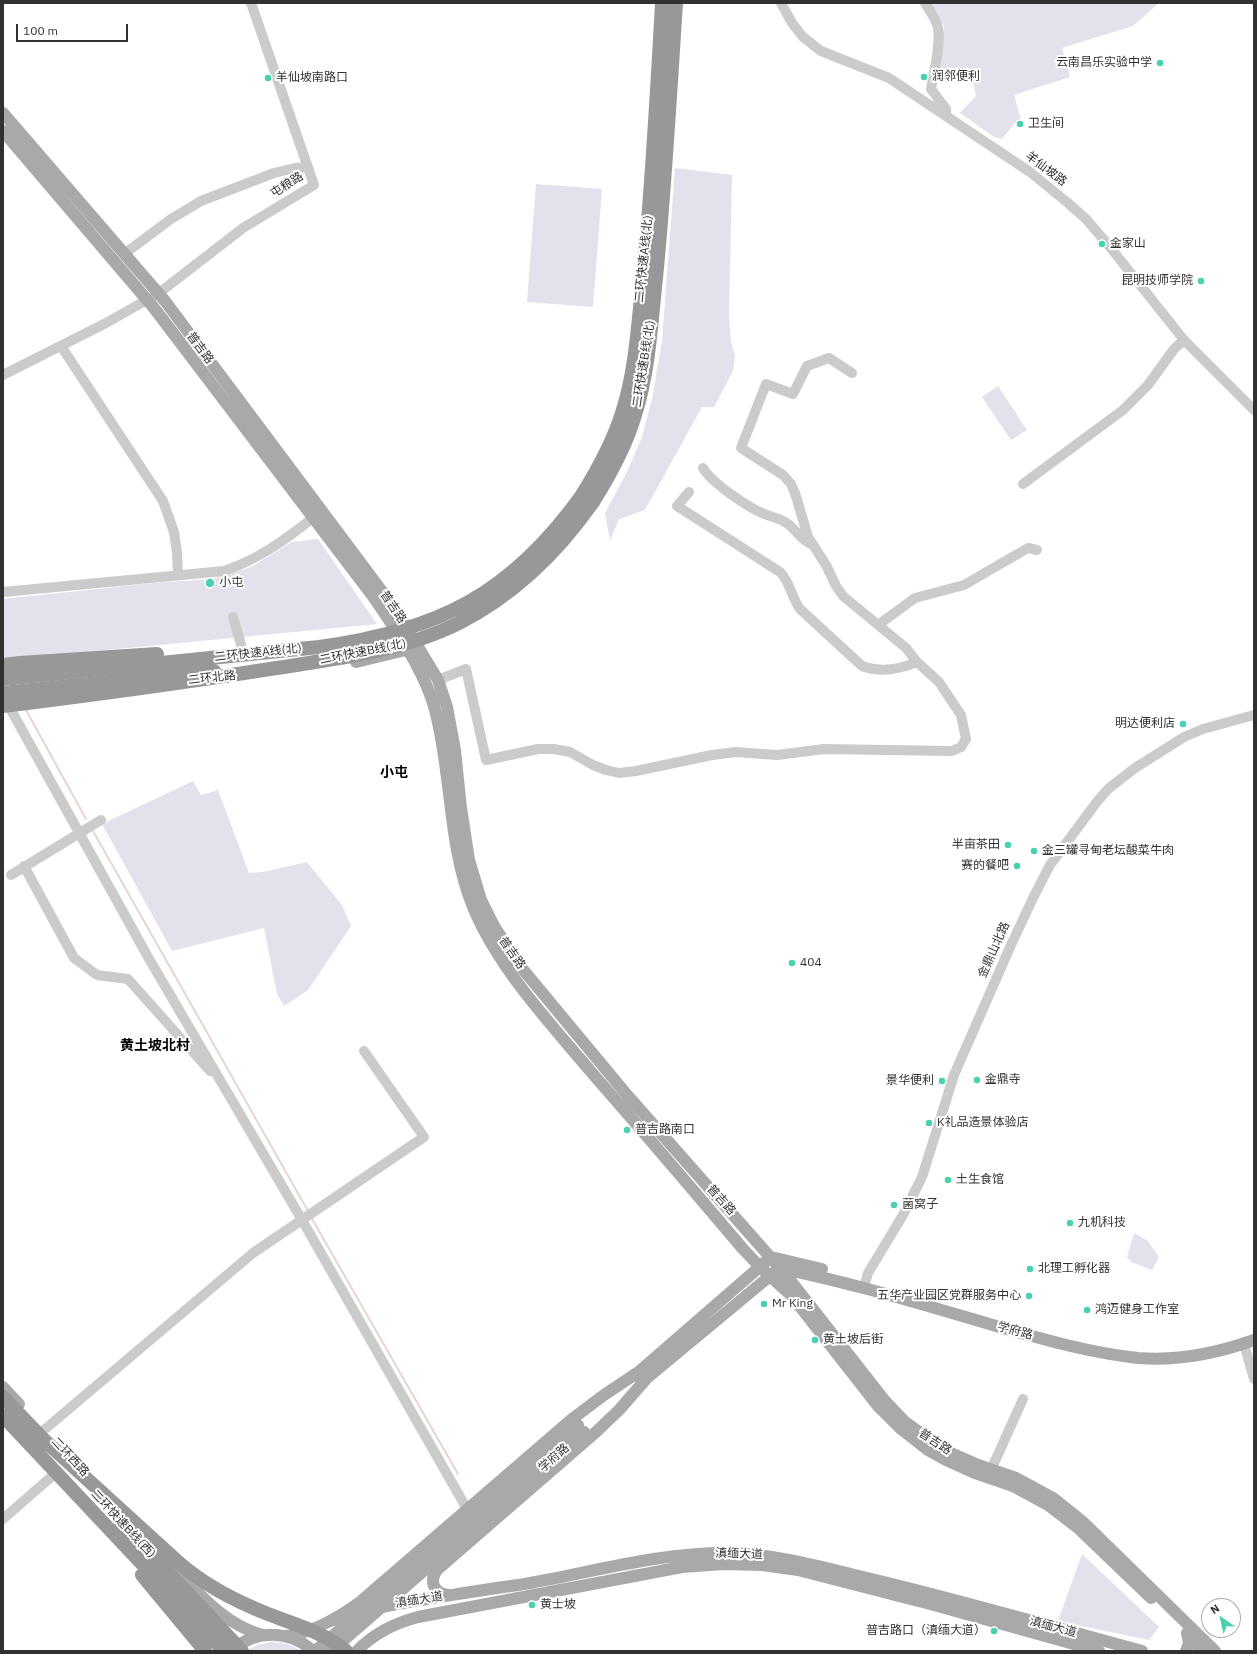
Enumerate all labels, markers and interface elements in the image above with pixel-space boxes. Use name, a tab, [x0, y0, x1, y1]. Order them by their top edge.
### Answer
scale bar	[18, 16, 130, 42]
text: 100 m	[23, 23, 58, 38]
place label: 云南昌乐实验中学	[1056, 56, 1152, 70]
marker: 云南昌乐实验中学	[1155, 58, 1165, 68]
place label: 润邻便利	[932, 70, 980, 84]
place label: 羊仙坡南路口	[276, 71, 348, 85]
marker: 润邻便利	[919, 72, 929, 82]
marker: 羊仙坡南路口	[263, 73, 273, 83]
place label: 卫生间	[1028, 117, 1064, 131]
marker: 卫生间	[1015, 119, 1025, 129]
street label: 羊仙坡路	[1022, 149, 1070, 189]
street label: 屯粮路	[268, 169, 306, 201]
street label: 二环快速A线(北)	[632, 215, 656, 303]
place label: 金家山	[1110, 237, 1146, 251]
marker: 金家山	[1097, 239, 1107, 249]
place label: 昆明技师学院	[1121, 274, 1193, 288]
marker: 昆明技师学院	[1196, 276, 1206, 286]
street label: 二环快速B线(北)	[630, 319, 658, 409]
street label: 普吉路	[183, 329, 217, 367]
place label: 小屯	[219, 576, 243, 590]
marker: 小屯	[204, 577, 216, 589]
street label: 普吉路	[377, 588, 409, 626]
street label: 二环快速B线(北)	[318, 637, 408, 667]
street label: 二环快速A线(北)	[214, 641, 302, 665]
street label: 二环北路	[187, 668, 237, 688]
place label: 明达便利店	[1115, 717, 1175, 731]
marker: 明达便利店	[1178, 719, 1188, 729]
district label: 小屯	[380, 765, 408, 781]
place label: 半亩茶田	[952, 838, 1000, 852]
marker: 半亩茶田	[1003, 840, 1013, 850]
place label: 金三罐寻甸老坛酸菜牛肉	[1042, 844, 1174, 858]
marker: 金三罐寻甸老坛酸菜牛肉	[1029, 846, 1039, 856]
place label: 赛的餐吧	[961, 859, 1009, 873]
marker: 赛的餐吧	[1012, 861, 1022, 871]
street label: 金鼎山北路	[975, 920, 1013, 980]
street label: 普吉路	[496, 934, 528, 972]
place label: 404	[800, 956, 822, 970]
marker: 404	[787, 958, 797, 968]
district label: 黄土坡北村	[120, 1038, 190, 1054]
place label: 金鼎寺	[985, 1073, 1021, 1087]
place label: 景华便利	[886, 1074, 934, 1088]
marker: 金鼎寺	[972, 1075, 982, 1085]
marker: 景华便利	[937, 1076, 947, 1086]
place label: K礼品造景体验店	[937, 1116, 1029, 1130]
marker: K礼品造景体验店	[924, 1118, 934, 1128]
place label: 普吉路南口	[635, 1123, 695, 1137]
marker: 普吉路南口	[622, 1125, 632, 1135]
place label: 土生食馆	[956, 1173, 1004, 1187]
marker: 土生食馆	[943, 1175, 953, 1185]
street label: 普吉路	[704, 1182, 738, 1218]
place label: 菌窝子	[902, 1198, 938, 1212]
marker: 菌窝子	[889, 1200, 899, 1210]
place label: 九机科技	[1078, 1216, 1126, 1230]
marker: 九机科技	[1065, 1218, 1075, 1228]
place label: 北理工孵化器	[1038, 1262, 1110, 1276]
marker: 北理工孵化器	[1025, 1264, 1035, 1274]
place label: 五华产业园区党群服务中心	[877, 1289, 1021, 1303]
marker: 五华产业园区党群服务中心	[1024, 1291, 1034, 1301]
place label: Mr King	[772, 1297, 813, 1311]
marker: Mr King	[759, 1299, 769, 1309]
place label: 鸿迈健身工作室	[1095, 1303, 1179, 1317]
marker: 鸿迈健身工作室	[1082, 1305, 1092, 1315]
street label: 学府路	[996, 1319, 1034, 1343]
place label: 黄土坡后街	[823, 1333, 883, 1347]
marker: 黄土坡后街	[810, 1335, 820, 1345]
street label: 普吉路	[916, 1426, 954, 1458]
street label: 二环西路	[48, 1435, 92, 1479]
street label: 学府路	[536, 1441, 572, 1475]
street label: 二环快速B线(西)	[88, 1487, 158, 1561]
street label: 滇缅大道	[715, 1546, 763, 1562]
street label: 滇缅大道	[394, 1589, 444, 1611]
place label: 黄士坡	[540, 1598, 576, 1612]
north arrow	[1201, 1598, 1241, 1638]
marker: 黄士坡	[527, 1600, 537, 1610]
text: N	[1208, 1601, 1222, 1617]
street label: 滇缅大道	[1028, 1614, 1078, 1640]
place label: 普吉路口（滇缅大道）	[866, 1624, 986, 1638]
marker: 普吉路口（滇缅大道）	[989, 1626, 999, 1636]

